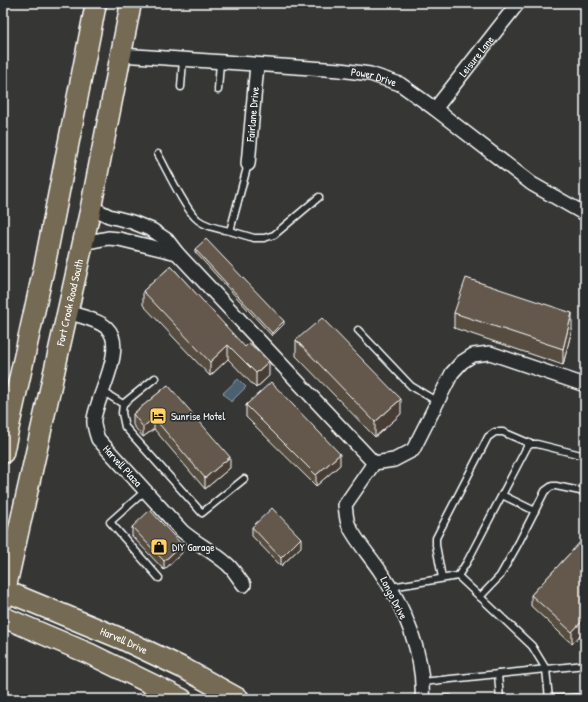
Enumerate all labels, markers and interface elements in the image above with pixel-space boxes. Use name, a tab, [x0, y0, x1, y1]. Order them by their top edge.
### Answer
street label: Leisure Lane	[456, 32, 497, 80]
street label: Power Drive	[350, 65, 399, 90]
street label: Fairlane Drive	[243, 86, 262, 143]
street label: Fort Crook Road South	[53, 257, 86, 348]
hotel icon: Sunrise Motel	[148, 406, 168, 426]
place label: Sunrise Motel	[171, 409, 225, 423]
street label: Harvell Plaza	[100, 442, 145, 490]
shop icon: DIY Garage	[149, 537, 169, 557]
place label: DIY Garage	[172, 540, 215, 554]
street label: Longo Drive	[377, 574, 411, 622]
street label: Harvell Drive	[98, 624, 150, 657]

